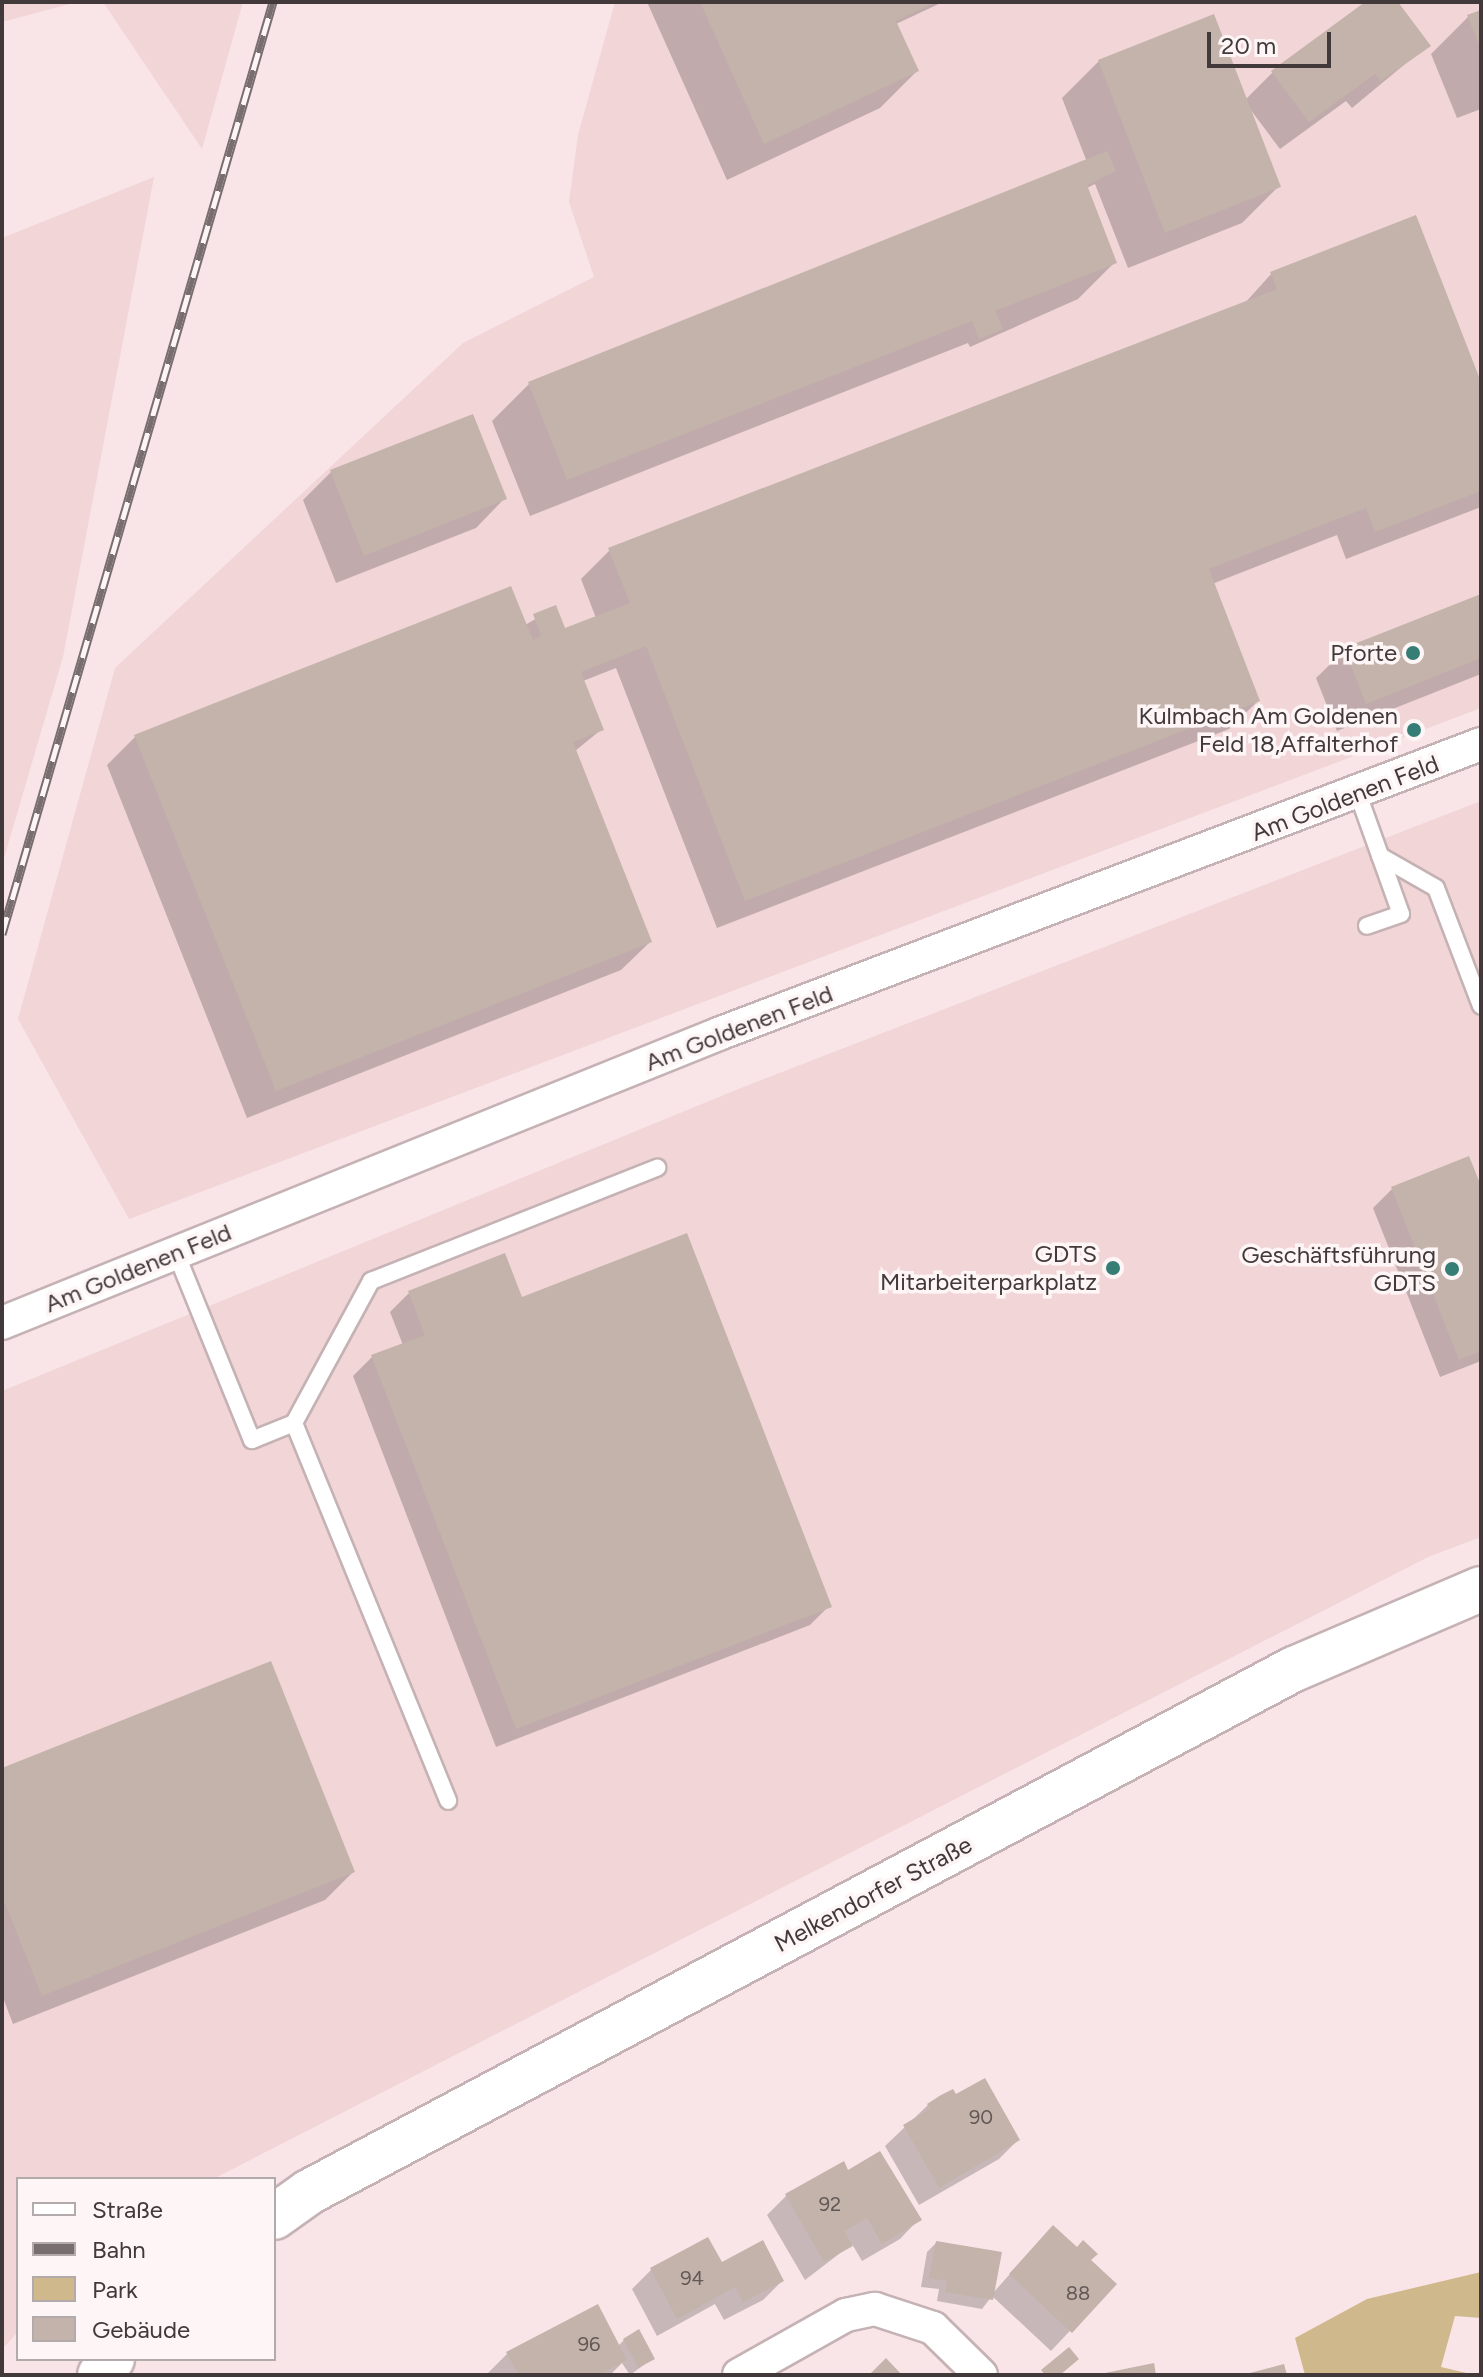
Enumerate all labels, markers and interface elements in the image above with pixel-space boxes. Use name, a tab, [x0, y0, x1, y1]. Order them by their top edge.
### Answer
scale bar	[1211, 16, 1335, 66]
text: 20 m	[1221, 31, 1276, 60]
place label: Pforte	[1330, 639, 1397, 667]
marker: Pforte	[1404, 644, 1422, 662]
place label: Kulmbach Am Goldenen Feld 18,Affalterhof	[1139, 702, 1398, 758]
marker: Kulmbach Am Goldenen Feld 18,Affalterhof	[1405, 721, 1423, 739]
street label: Am Goldenen Feld	[1247, 749, 1443, 847]
street label: Am Goldenen Feld	[641, 979, 837, 1077]
street label: Am Goldenen Feld	[41, 1217, 235, 1319]
place label: GDTS Mitarbeiterparkplatz	[880, 1240, 1097, 1296]
place label: Geschäftsführung GDTS	[1241, 1241, 1436, 1297]
marker: GDTS Mitarbeiterparkplatz	[1104, 1259, 1122, 1277]
marker: Geschäftsführung GDTS	[1443, 1260, 1461, 1278]
street label: Melkendorfer Straße	[769, 1830, 977, 1958]
house number: 90	[969, 2105, 993, 2129]
legend	[16, 2177, 276, 2361]
house number: 92	[819, 2192, 841, 2216]
text: Straße	[92, 2195, 163, 2224]
text: Bahn	[92, 2235, 146, 2264]
house number: 94	[680, 2266, 704, 2290]
text: Park	[92, 2275, 138, 2304]
house number: 88	[1066, 2281, 1090, 2305]
text: Gebäude	[92, 2315, 190, 2344]
house number: 96	[578, 2332, 600, 2356]

